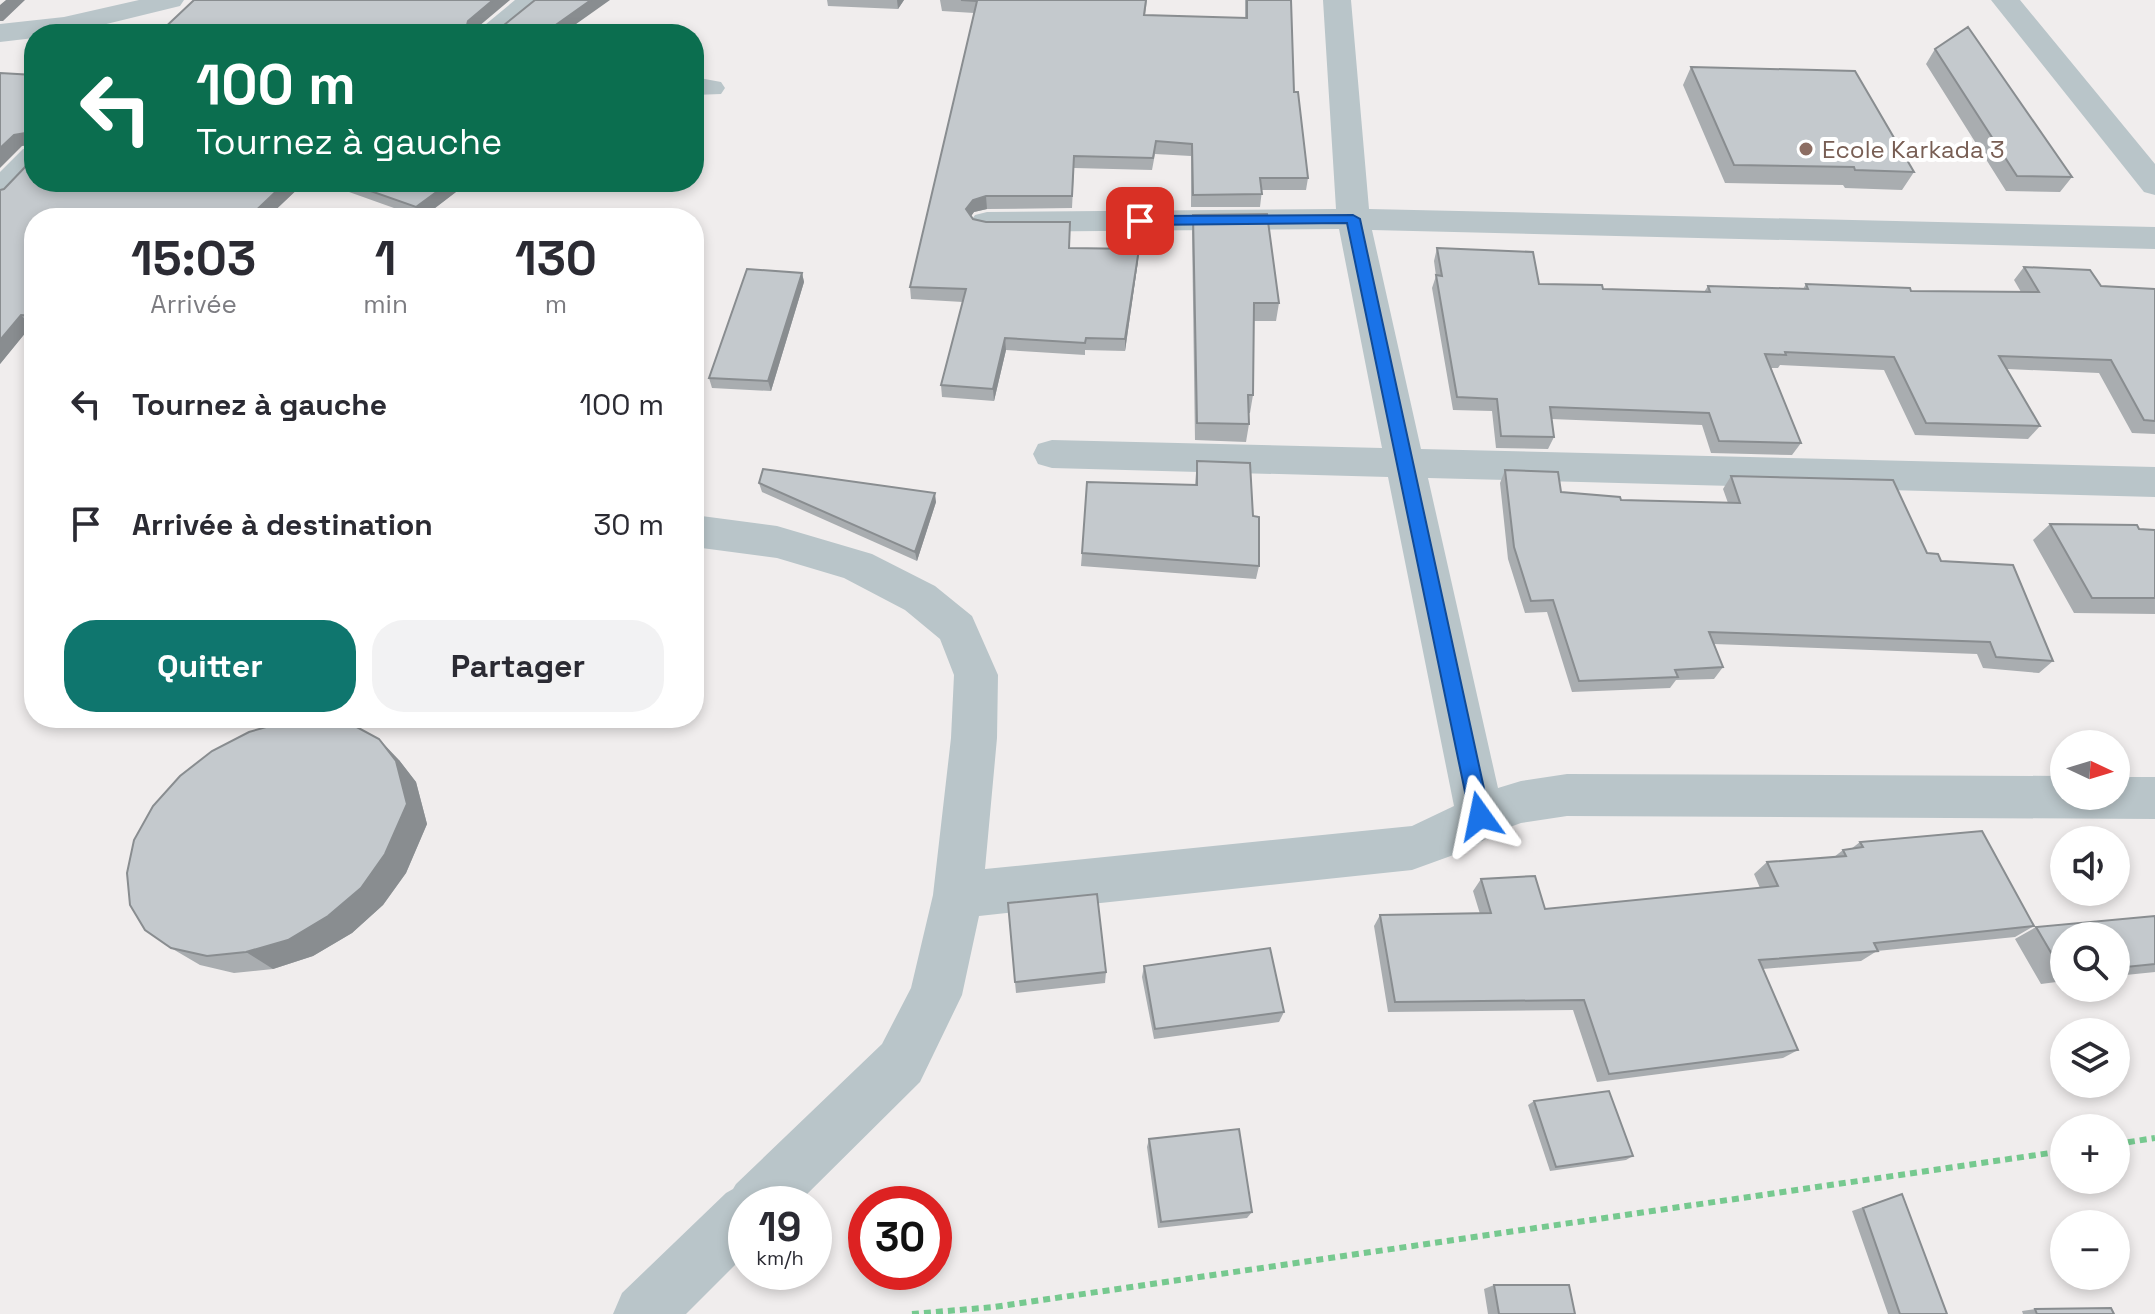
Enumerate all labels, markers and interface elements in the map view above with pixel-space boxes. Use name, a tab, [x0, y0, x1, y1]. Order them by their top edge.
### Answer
text: 100 m	[196, 49, 356, 120]
icon: left	[64, 56, 168, 160]
text: Tournez à gauche	[196, 119, 502, 165]
place label: Ecole Karkada 3	[1822, 134, 2004, 165]
marker: Ecole Karkada 3	[1797, 140, 1815, 158]
pin	[1106, 187, 1174, 255]
icon: arrive	[1118, 199, 1162, 243]
text: 15:03	[131, 228, 256, 289]
text: 1	[375, 228, 396, 289]
text: 130	[515, 228, 597, 289]
text: Arrivée	[150, 287, 237, 321]
text: min	[363, 287, 408, 321]
text: m	[545, 287, 567, 321]
icon: left	[64, 382, 108, 426]
text: Tournez à gauche	[132, 385, 387, 424]
text: 100 m	[579, 385, 664, 424]
icon: arrive	[64, 502, 108, 546]
text: Arrivée à destination	[132, 505, 433, 544]
text: 30 m	[593, 505, 664, 544]
button: Quitter	[64, 620, 356, 712]
button: Partager	[372, 620, 664, 712]
north arrow	[2050, 730, 2130, 810]
map controls	[2050, 730, 2130, 1290]
position arrow	[1438, 774, 1522, 858]
button: sound	[2050, 826, 2130, 906]
button: search	[2050, 922, 2130, 1002]
button: layers	[2050, 1018, 2130, 1098]
button: +	[2050, 1114, 2130, 1194]
speed limit sign: 30	[848, 1186, 952, 1290]
text: 19	[759, 1202, 801, 1253]
button: −	[2050, 1210, 2130, 1290]
text: km/h	[756, 1245, 804, 1271]

